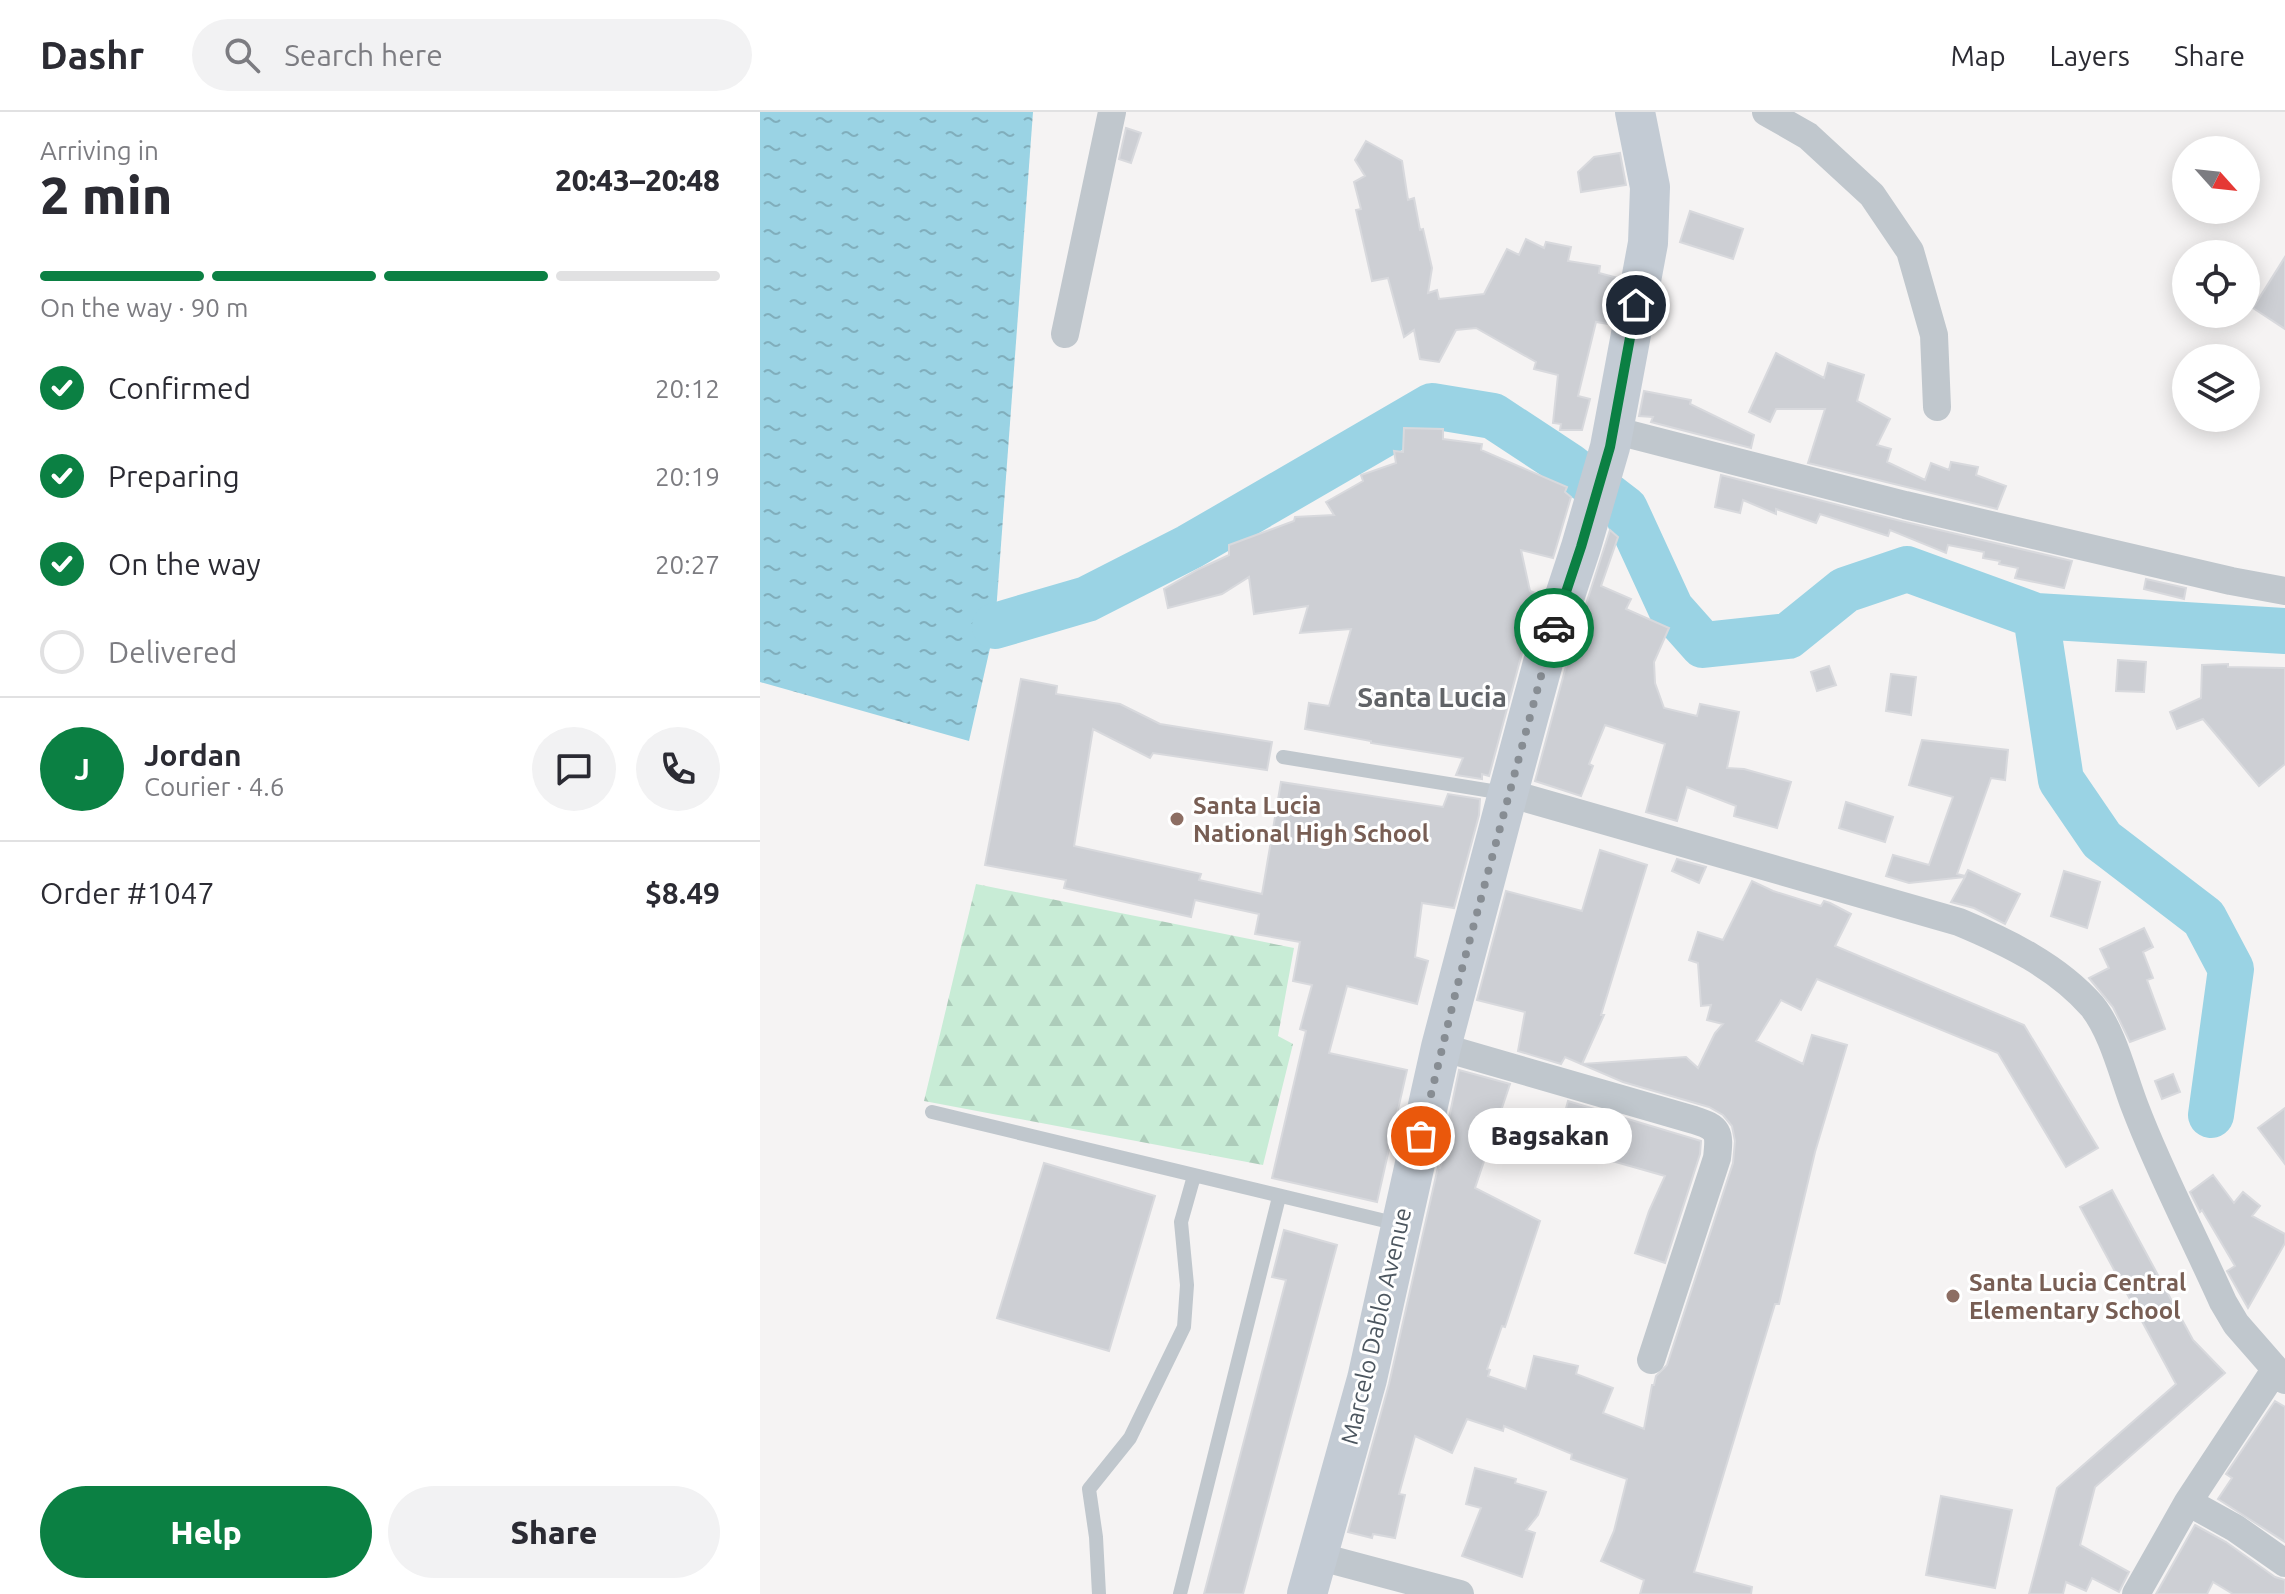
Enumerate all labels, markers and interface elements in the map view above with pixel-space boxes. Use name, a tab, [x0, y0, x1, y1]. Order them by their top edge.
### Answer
search box	[192, 19, 752, 91]
icon: search	[220, 33, 264, 77]
text: Dashr	[40, 34, 144, 76]
text: Search here	[284, 38, 443, 72]
text: Map	[1950, 40, 2006, 71]
text: Layers	[2050, 40, 2130, 71]
text: Share	[2174, 40, 2245, 71]
text: Arriving in	[40, 136, 159, 165]
north arrow	[2172, 136, 2260, 224]
map controls	[2172, 136, 2260, 432]
text: 20:43–20:48	[555, 163, 720, 197]
text: 2 min	[40, 166, 172, 224]
button: locate	[2172, 240, 2260, 328]
pin	[1602, 271, 1670, 339]
icon: home	[1614, 283, 1658, 327]
text: On the way · 90 m	[40, 293, 248, 322]
button: layers	[2172, 344, 2260, 432]
icon: check	[40, 366, 84, 410]
text: Confirmed	[108, 371, 251, 405]
text: 20:12	[655, 374, 720, 403]
icon: check	[40, 454, 84, 498]
text: Preparing	[108, 459, 240, 493]
text: 20:19	[655, 462, 720, 491]
icon: check	[40, 542, 84, 586]
text: On the way	[108, 547, 261, 581]
text: 20:27	[655, 550, 720, 579]
courier	[1514, 588, 1594, 668]
icon: car	[1532, 606, 1576, 650]
text: Delivered	[108, 635, 237, 669]
district label: Santa Lucia	[1357, 681, 1507, 712]
button: chat	[532, 727, 616, 811]
button: phone	[636, 727, 720, 811]
text: Jordan	[144, 738, 242, 772]
text: J	[74, 752, 90, 786]
text: Courier · 4.6	[144, 772, 284, 801]
place label: Santa Lucia National High School	[1193, 792, 1429, 847]
marker: Santa Lucia National High School	[1168, 810, 1186, 828]
text: Order #1047	[40, 876, 214, 910]
text: $8.49	[645, 876, 720, 910]
pin	[1387, 1102, 1455, 1170]
callout: Bagsakan	[1469, 1108, 1633, 1164]
icon: bag	[1399, 1114, 1443, 1158]
text: Bagsakan	[1491, 1121, 1609, 1150]
street label: Marcelo Dablo Avenue	[1336, 1205, 1416, 1447]
place label: Santa Lucia Central Elementary School	[1969, 1269, 2186, 1324]
marker: Santa Lucia Central Elementary School	[1944, 1287, 1962, 1305]
button: Help	[40, 1486, 372, 1578]
button: Share	[388, 1486, 720, 1578]

